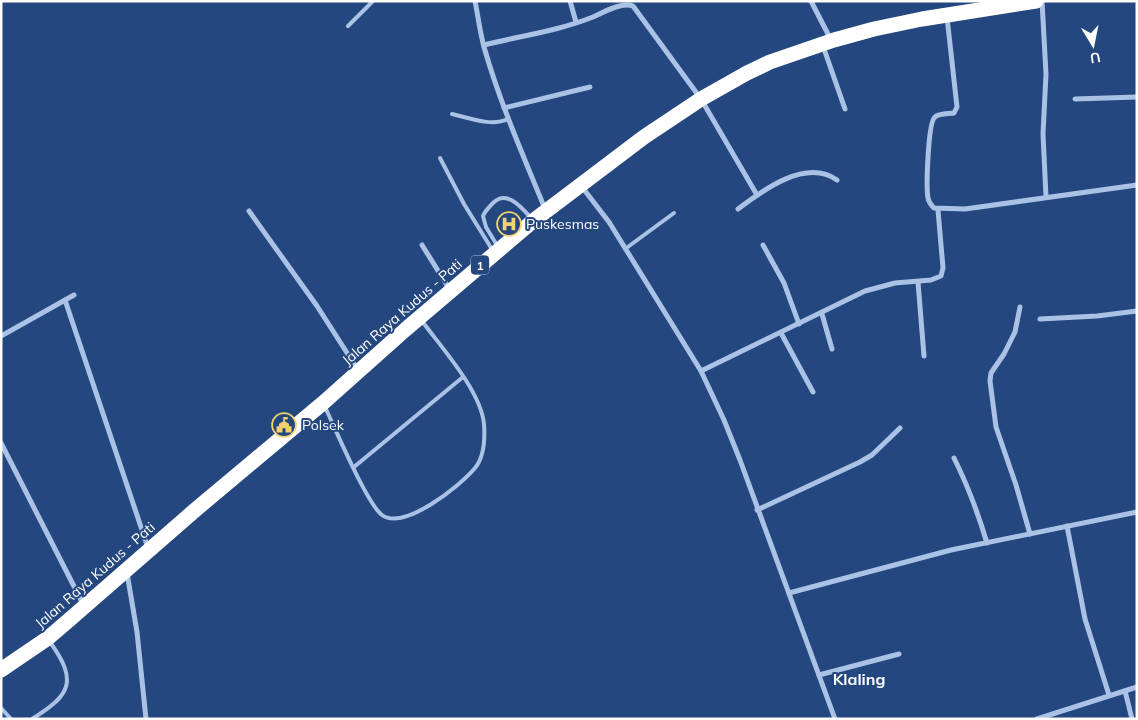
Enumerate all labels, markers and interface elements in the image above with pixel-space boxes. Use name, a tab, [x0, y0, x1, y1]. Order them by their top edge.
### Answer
north arrow	[1068, 20, 1118, 70]
text: U	[1089, 48, 1102, 68]
hospital icon: Puskesmas	[496, 211, 522, 237]
place label: Puskesmas	[526, 215, 599, 233]
street label: Jalan Raya Kudus - Pati	[338, 255, 466, 369]
road number: 1	[471, 256, 489, 274]
public building icon: Polsek	[271, 412, 297, 438]
place label: Polsek	[302, 416, 345, 434]
street label: Jalan Raya Kudus - Pati	[31, 518, 159, 632]
district label: Klaling	[833, 669, 885, 689]

